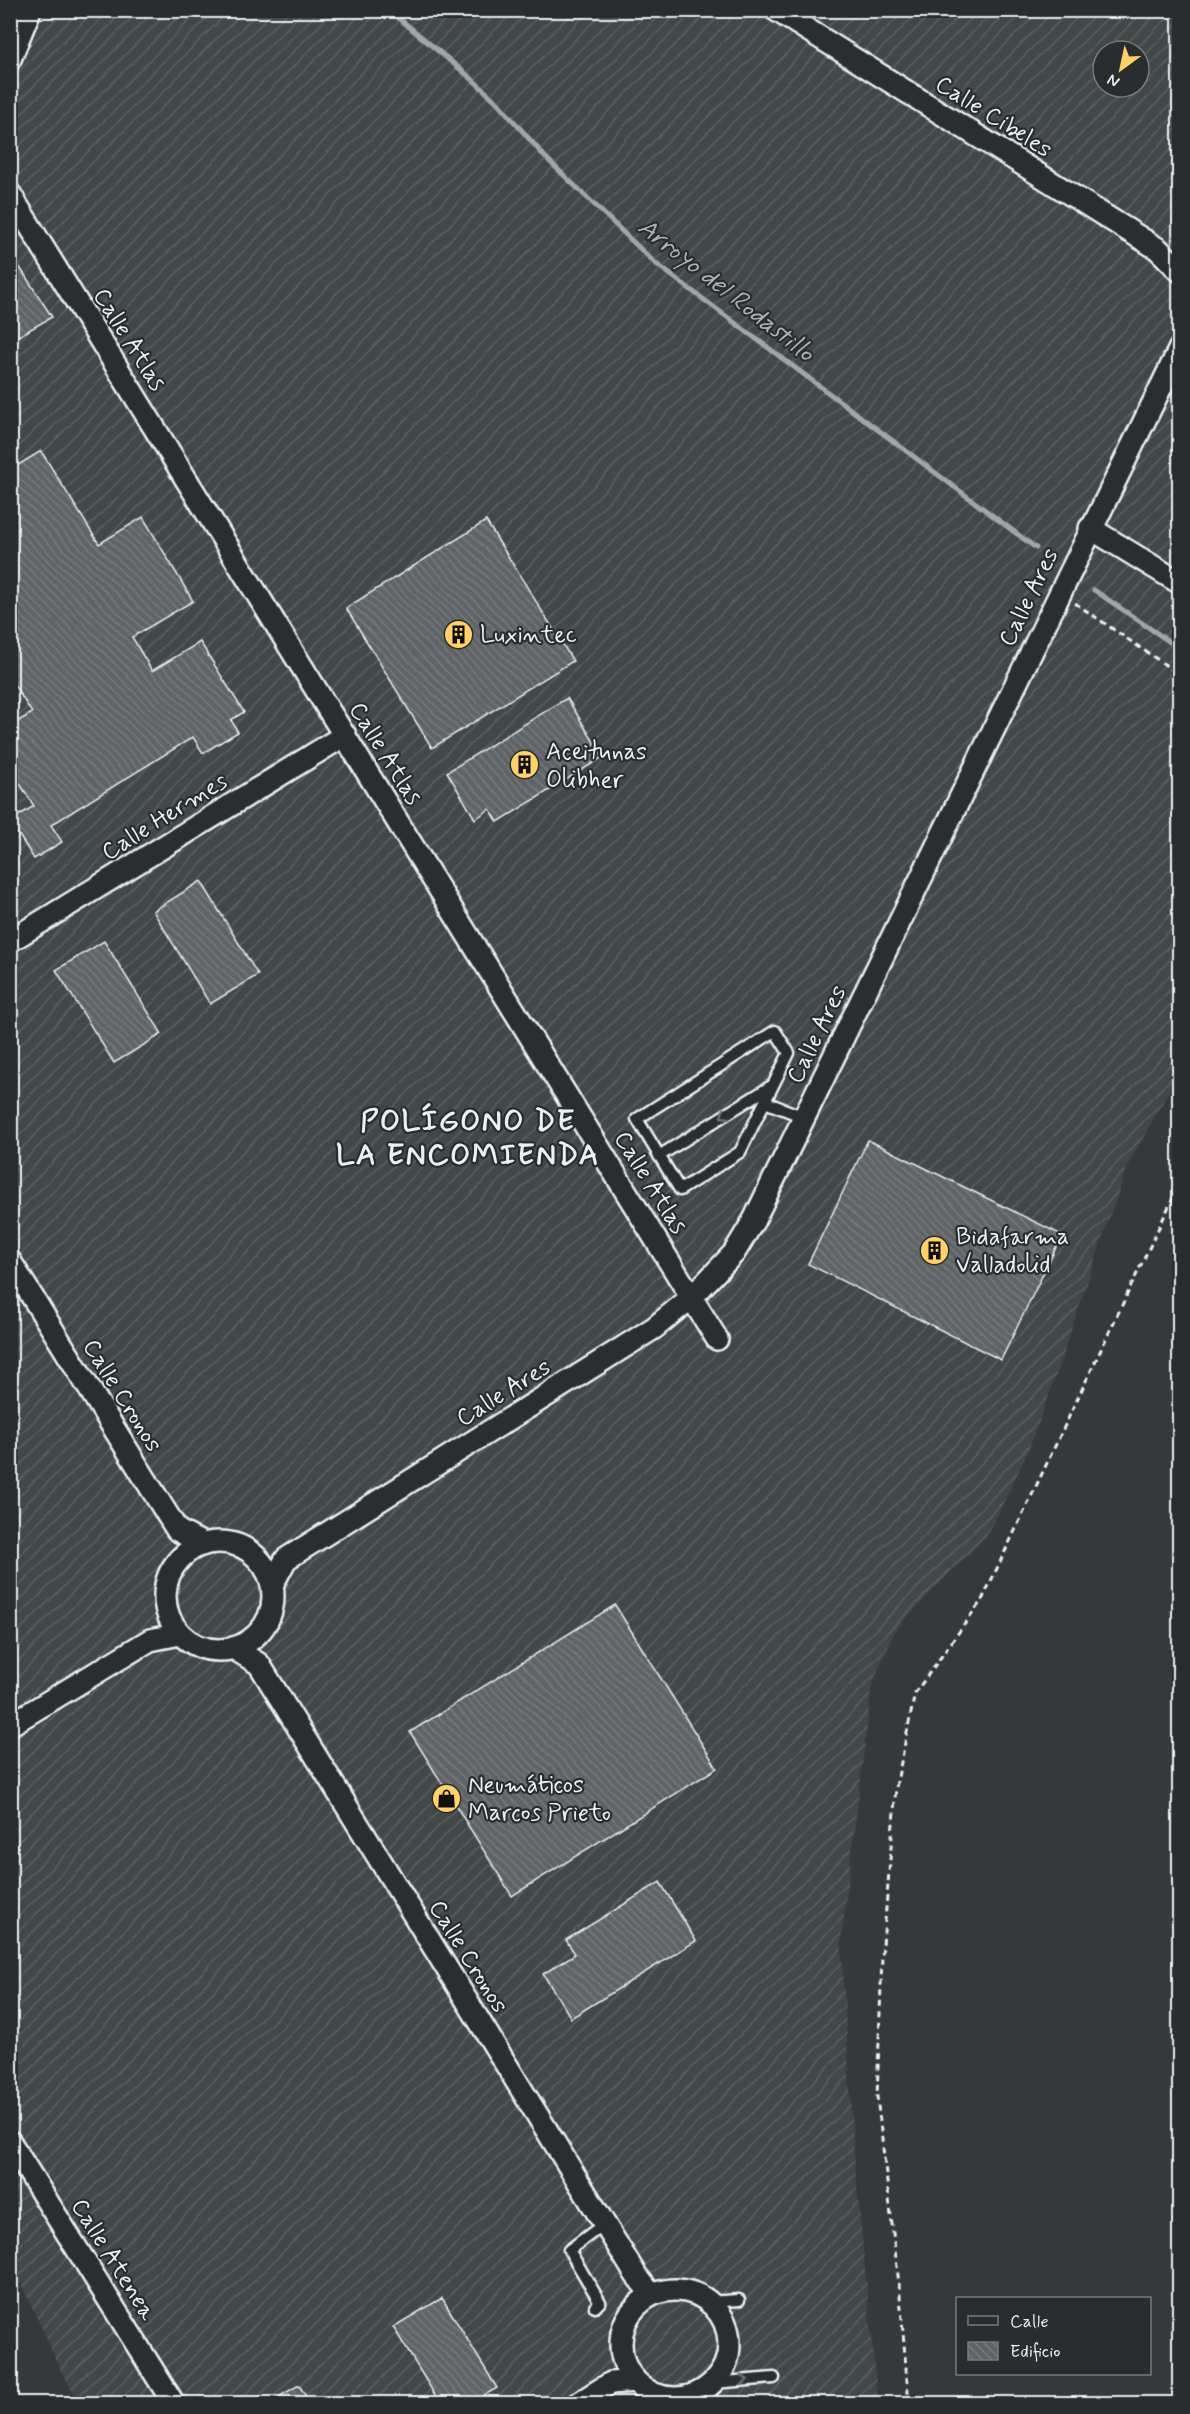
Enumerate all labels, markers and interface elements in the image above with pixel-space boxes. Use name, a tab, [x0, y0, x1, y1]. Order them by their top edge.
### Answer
north arrow	[1091, 39, 1151, 99]
street label: Calle Cibeles	[929, 69, 1058, 166]
text: N	[1103, 69, 1124, 92]
water label: Arroyo del Rodastillo	[630, 211, 822, 371]
street label: Calle Atlas	[85, 283, 172, 397]
street label: Calle Ares	[992, 543, 1067, 652]
building icon: Luxintec	[443, 618, 475, 650]
place label: Luxintec	[480, 620, 577, 651]
street label: Calle Atlas	[341, 697, 428, 811]
place label: Aceitunas Olibher	[546, 737, 647, 796]
building icon: Aceitunas Olibher	[509, 749, 541, 781]
street label: Calle Hermes	[96, 766, 234, 868]
street label: Calle Ares	[780, 980, 855, 1089]
district label: POLÍGONO DE LA ENCOMIENDA	[336, 1102, 600, 1175]
one-way arrow	[719, 1108, 730, 1119]
street label: Calle Atlas	[606, 1126, 693, 1240]
place label: Bidafarma Valladolid	[956, 1222, 1069, 1281]
building icon: Bidafarma Valladolid	[919, 1234, 951, 1266]
street label: Calle Cronos	[75, 1334, 169, 1458]
street label: Calle Ares	[451, 1352, 557, 1434]
place label: Neumáticos Marcos Prieto	[468, 1770, 611, 1829]
shop icon: Neumáticos Marcos Prieto	[431, 1782, 463, 1814]
street label: Calle Cronos	[421, 1895, 515, 2019]
street label: Calle Atenea	[63, 2193, 163, 2327]
legend	[956, 2297, 1151, 2375]
text: Calle	[1010, 2310, 1049, 2334]
text: Edificio	[1010, 2340, 1061, 2364]
one-way arrow	[739, 2374, 748, 2387]

